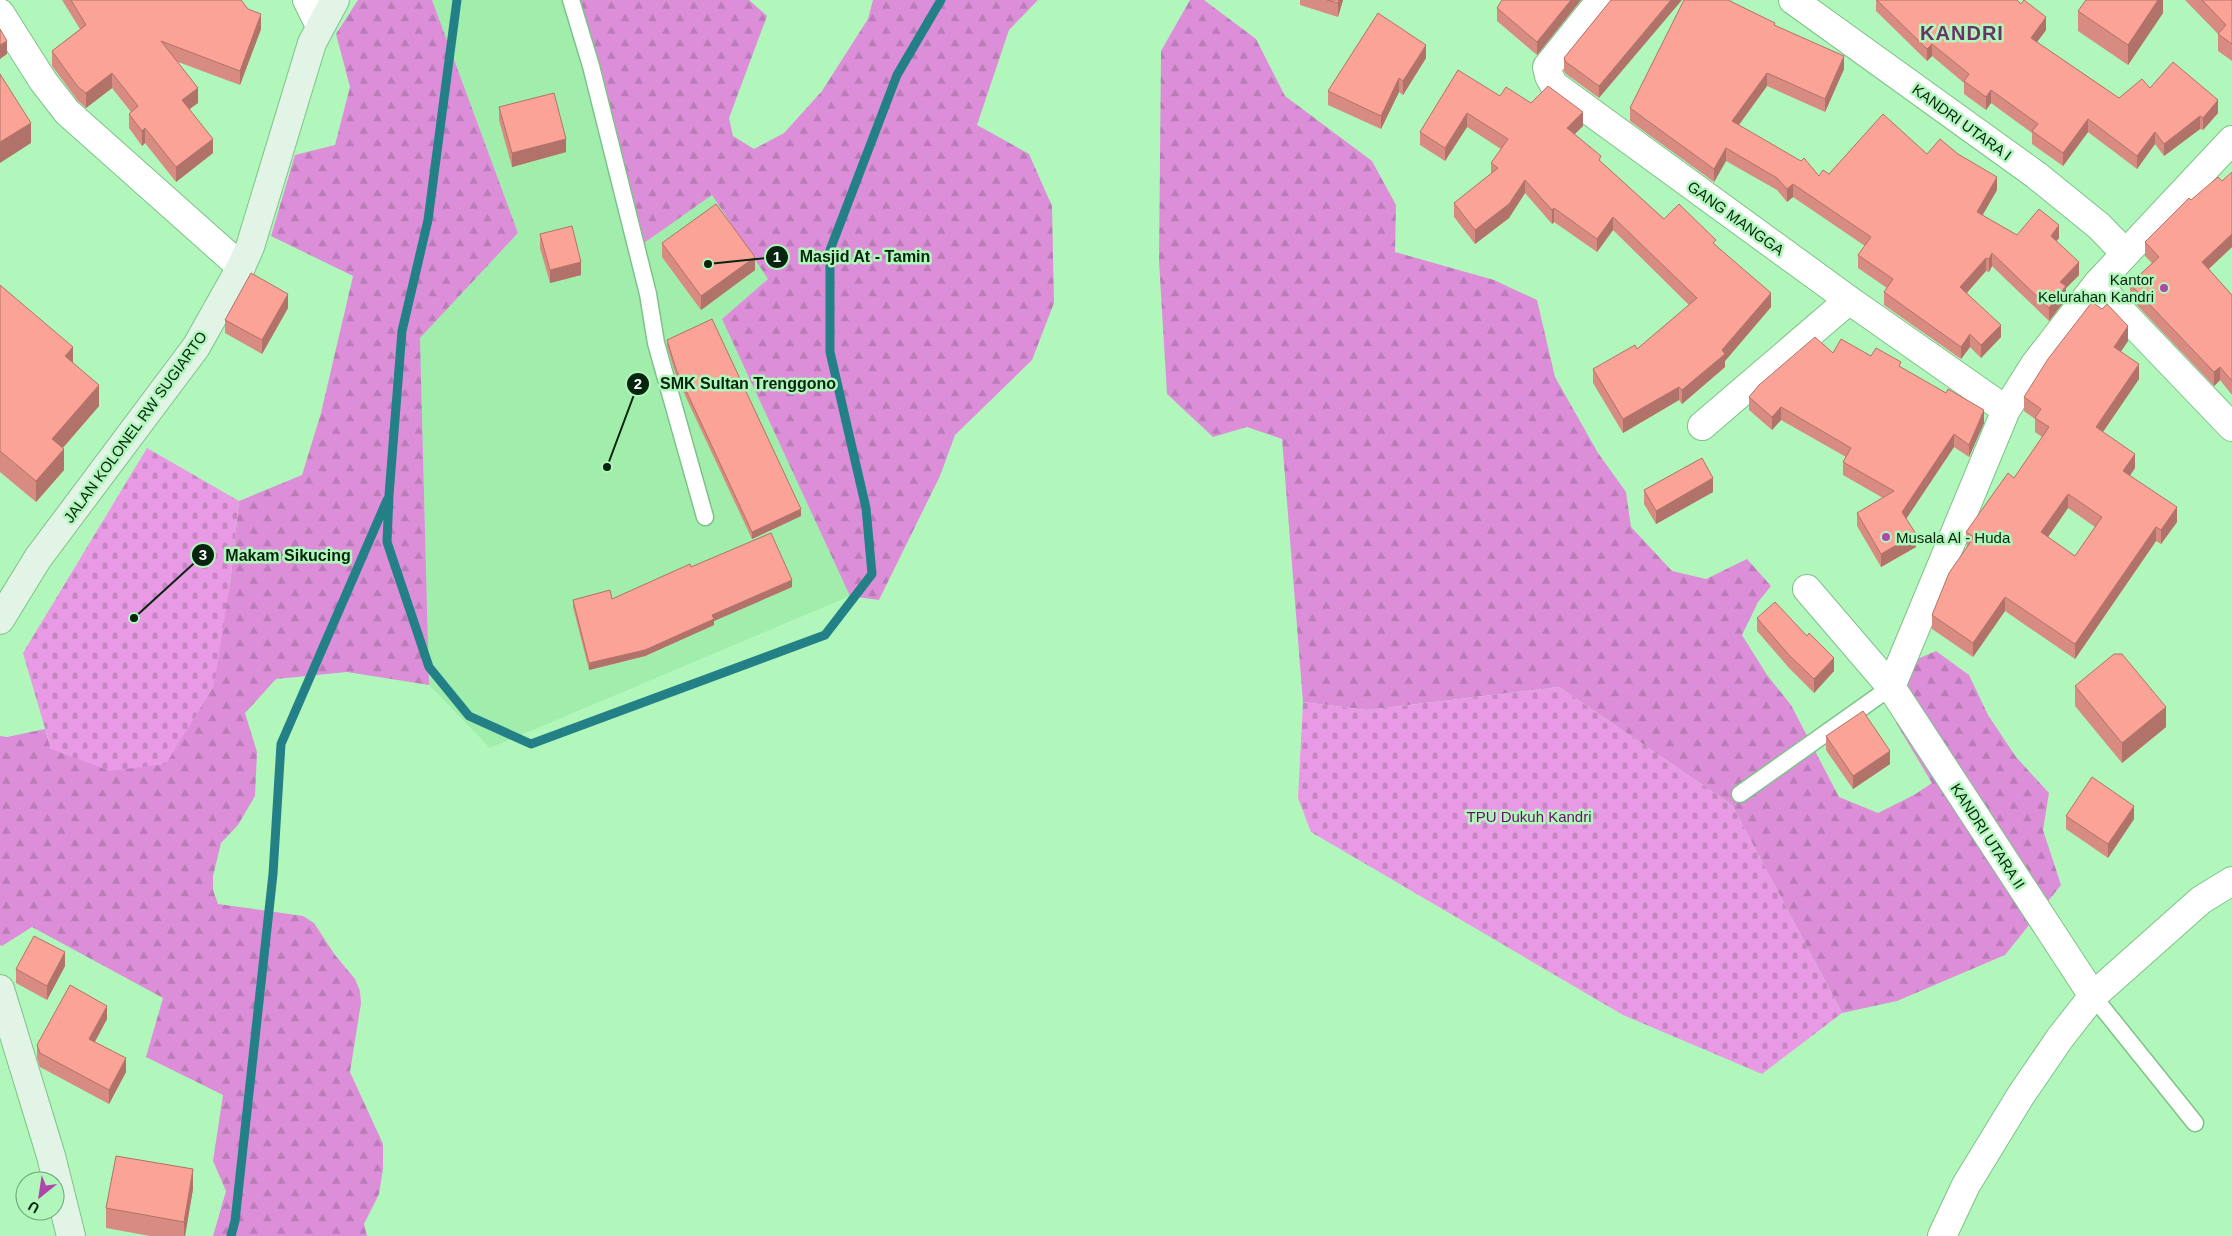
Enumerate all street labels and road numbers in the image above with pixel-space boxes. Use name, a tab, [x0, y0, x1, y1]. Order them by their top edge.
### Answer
street label: KANDRI UTARA I	[1909, 80, 2015, 164]
street label: GANG MANGGA	[1684, 177, 1788, 259]
street label: JALAN KOLONEL RW SUGIARTO	[60, 328, 210, 526]
street label: KANDRI UTARA II	[1948, 780, 2028, 892]

